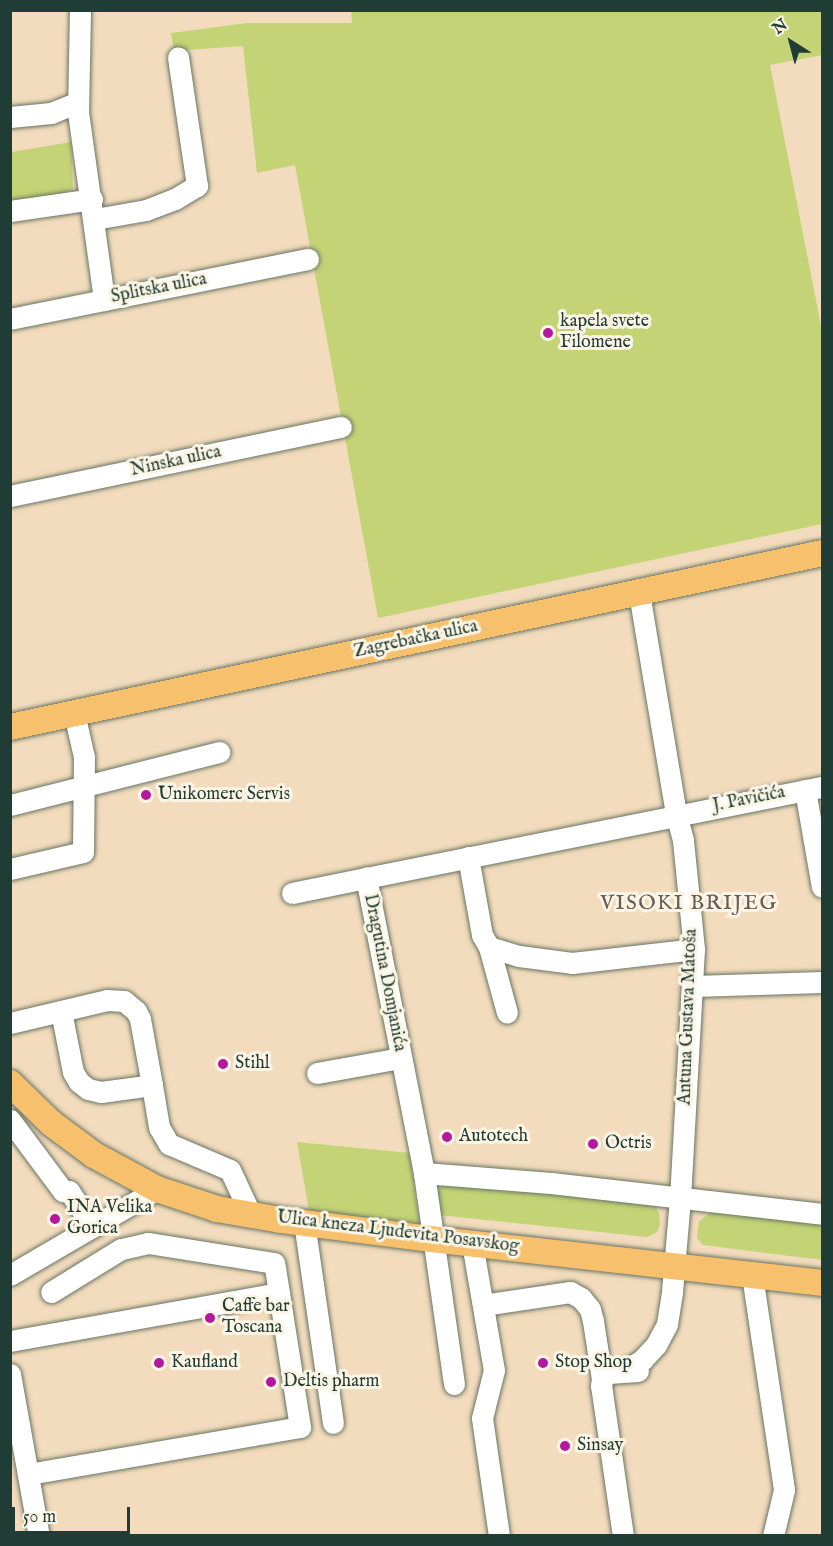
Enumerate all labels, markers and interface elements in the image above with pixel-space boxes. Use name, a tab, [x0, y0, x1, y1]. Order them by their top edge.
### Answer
north arrow	[761, 12, 821, 72]
text: N	[769, 15, 792, 40]
street label: Splitska ulica	[109, 269, 209, 309]
place label: kapela svete Filomene	[560, 312, 649, 354]
marker: kapela svete Filomene	[541, 326, 555, 340]
street label: Ninska ulica	[129, 442, 223, 482]
street label: Zagrebačka ulica	[352, 616, 480, 664]
street label: J. Pavičića	[711, 782, 787, 818]
place label: Unikomerc Servis	[158, 784, 290, 806]
marker: Unikomerc Servis	[139, 788, 153, 802]
district label: VISOKI BRIJEG	[600, 891, 778, 917]
street label: Dragutina Domjanića	[358, 892, 410, 1054]
street label: Antuna Gustava Matoša	[675, 928, 703, 1106]
place label: Stihl	[235, 1053, 270, 1075]
marker: Stihl	[216, 1057, 230, 1071]
place label: Autotech	[459, 1126, 528, 1148]
marker: Autotech	[440, 1130, 454, 1144]
place label: Octris	[605, 1133, 652, 1155]
marker: Octris	[586, 1137, 600, 1151]
place label: INA Velika Gorica	[67, 1198, 152, 1240]
street label: Ulica kneza Ljudevita Posavskog	[276, 1207, 520, 1259]
marker: INA Velika Gorica	[48, 1212, 62, 1226]
place label: Caffe bar Toscana	[222, 1297, 290, 1340]
marker: Caffe bar Toscana	[203, 1311, 217, 1325]
place label: Kaufland	[171, 1352, 238, 1374]
place label: Stop Shop	[555, 1352, 632, 1374]
marker: Kaufland	[152, 1356, 166, 1370]
marker: Stop Shop	[536, 1356, 550, 1370]
place label: Deltis pharm	[283, 1371, 379, 1393]
marker: Deltis pharm	[264, 1375, 278, 1389]
place label: Sinsay	[577, 1435, 623, 1457]
marker: Sinsay	[558, 1439, 572, 1453]
scale bar	[15, 1495, 134, 1533]
text: 50 m	[23, 1506, 56, 1529]

